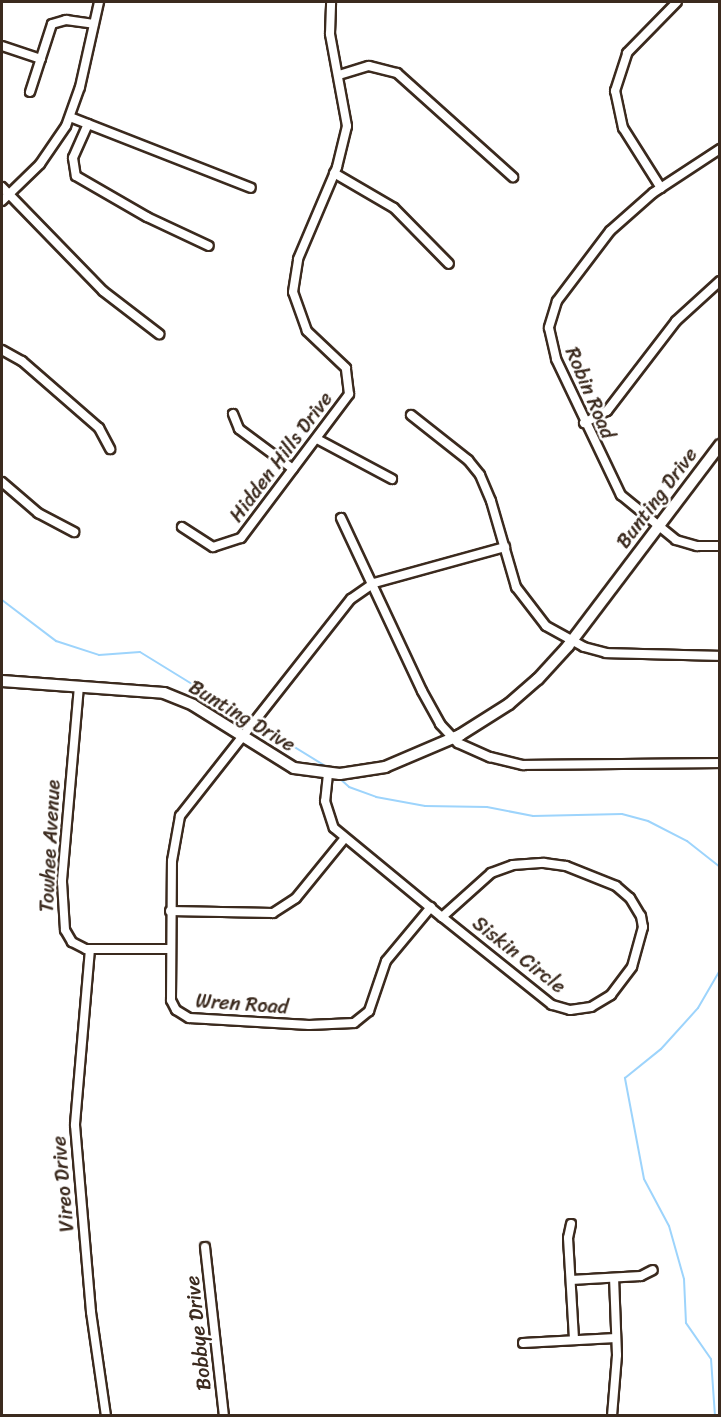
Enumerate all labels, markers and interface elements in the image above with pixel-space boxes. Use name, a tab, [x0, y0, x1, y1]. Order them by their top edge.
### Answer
street label: Robin Road	[560, 343, 620, 443]
street label: Hidden Hills Drive	[224, 387, 338, 527]
street label: Bunting Drive	[611, 443, 703, 553]
street label: Bunting Drive	[184, 675, 300, 757]
street label: Towhee Avenue	[35, 779, 65, 913]
street label: Siskin Circle	[468, 911, 570, 999]
street label: Wren Road	[195, 989, 289, 1019]
street label: Vireo Drive	[47, 1135, 79, 1233]
street label: Bobbye Drive	[180, 1274, 216, 1392]

